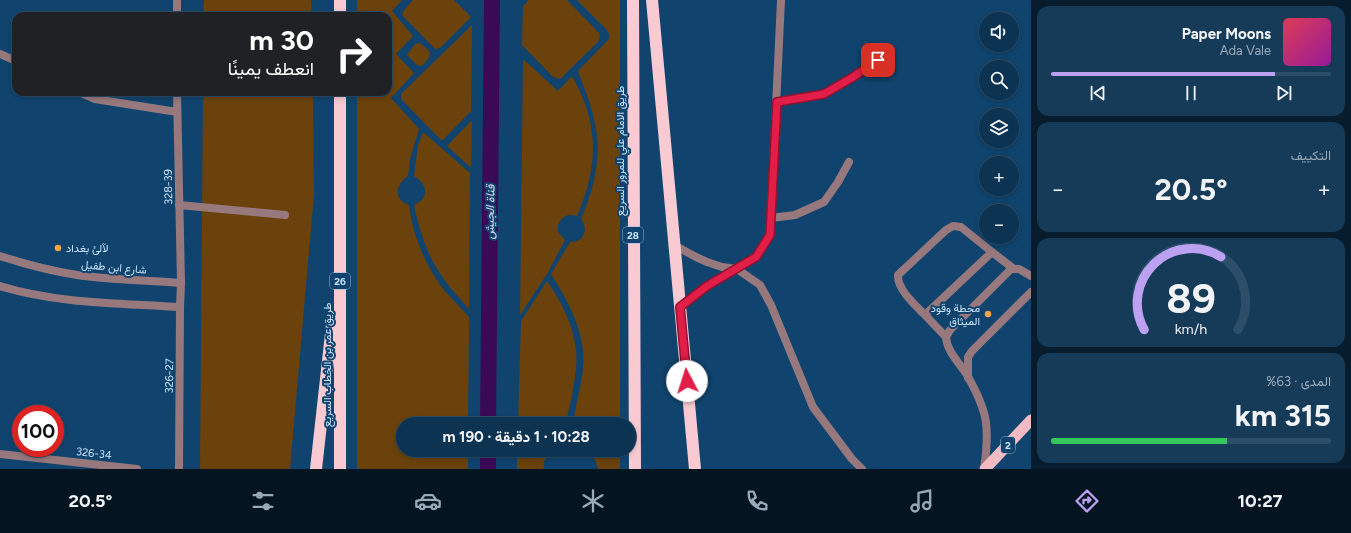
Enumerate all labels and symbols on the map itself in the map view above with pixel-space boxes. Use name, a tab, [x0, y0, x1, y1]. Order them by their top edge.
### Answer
pin	[861, 43, 895, 77]
street label: طريق الامام علي للمرور السريع	[614, 86, 630, 216]
street label: 328-39	[162, 169, 175, 205]
water label: قناة الجيش	[483, 183, 499, 240]
road number: 28	[623, 227, 643, 243]
place label: لآلئ بغداد	[66, 242, 108, 255]
marker: لآلئ بغداد	[53, 243, 63, 253]
street label: شارع ابن طفيل	[81, 258, 148, 278]
road number: 26	[330, 273, 350, 289]
place label: محطة وقود الميثاق	[931, 302, 980, 328]
street label: طريق عمر بن الخطاب السريع	[321, 303, 335, 427]
marker: محطة وقود الميثاق	[983, 309, 993, 319]
street label: 326-27	[163, 358, 176, 394]
position arrow	[666, 360, 708, 402]
speed limit sign: 100	[12, 405, 64, 457]
road number: 2	[1001, 437, 1015, 453]
street label: 326-34	[75, 445, 113, 462]

